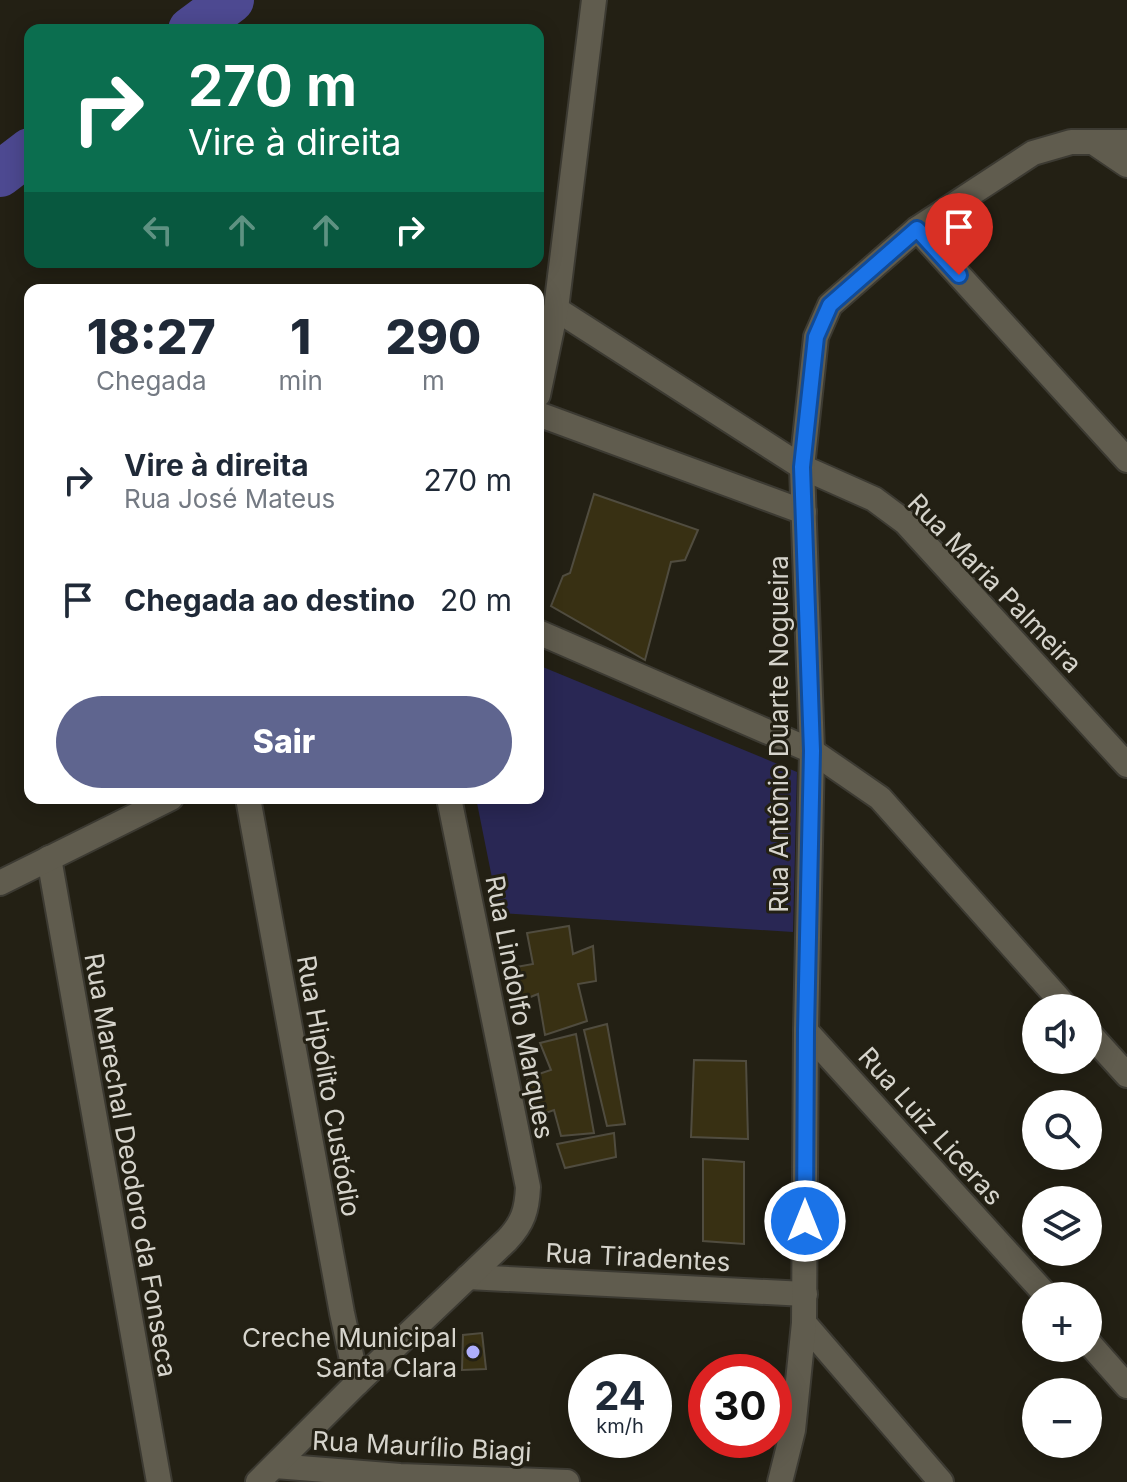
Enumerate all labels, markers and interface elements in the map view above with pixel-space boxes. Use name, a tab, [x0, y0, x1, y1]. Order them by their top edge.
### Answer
text: 270 m	[188, 52, 357, 120]
icon: right	[56, 56, 160, 160]
text: Vire à direita	[188, 120, 402, 164]
pin	[925, 193, 993, 275]
icon: arrive	[937, 205, 981, 249]
icon: left	[136, 208, 180, 252]
icon: ahead	[220, 208, 264, 252]
icon: ahead	[304, 208, 348, 252]
icon: right	[388, 208, 432, 252]
text: 18:27	[87, 307, 216, 366]
text: 1	[290, 307, 311, 366]
text: 290	[386, 307, 481, 366]
text: Chegada	[96, 365, 206, 396]
text: min	[278, 365, 323, 396]
text: m	[422, 365, 445, 396]
text: Vire à direita	[124, 447, 309, 483]
icon: right	[56, 458, 100, 502]
text: 270 m	[424, 462, 512, 498]
text: Rua José Mateus	[124, 483, 335, 514]
street label: Rua Maria Palmeira	[902, 487, 1088, 679]
street label: Rua Antônio Duarte Nogueira	[763, 555, 794, 913]
icon: arrive	[56, 578, 100, 622]
text: Chegada ao destino	[124, 582, 415, 618]
text: 20 m	[440, 582, 512, 618]
button: Sair	[56, 696, 512, 788]
street label: Rua Lindolfo Marques	[479, 873, 561, 1141]
street label: Rua Marechal Deodoro da Fonseca	[78, 951, 184, 1379]
street label: Rua Hipólito Custódio	[291, 953, 367, 1219]
map controls	[1022, 994, 1102, 1458]
button: sound	[1022, 994, 1102, 1074]
street label: Rua Luiz Liceras	[852, 1041, 1010, 1211]
button: search	[1022, 1090, 1102, 1170]
position arrow	[763, 1179, 847, 1263]
button: layers	[1022, 1186, 1102, 1266]
street label: Rua Tiradentes	[545, 1237, 731, 1277]
button: +	[1022, 1282, 1102, 1362]
place label: Creche Municipal Santa Clara	[242, 1322, 457, 1383]
marker: Creche Municipal Santa Clara	[464, 1343, 482, 1361]
speed limit sign: 30	[688, 1354, 792, 1458]
text: 24	[594, 1371, 646, 1420]
button: −	[1022, 1378, 1102, 1458]
text: km/h	[596, 1414, 644, 1438]
street label: Rua Maurílio Biagi	[312, 1425, 532, 1467]

